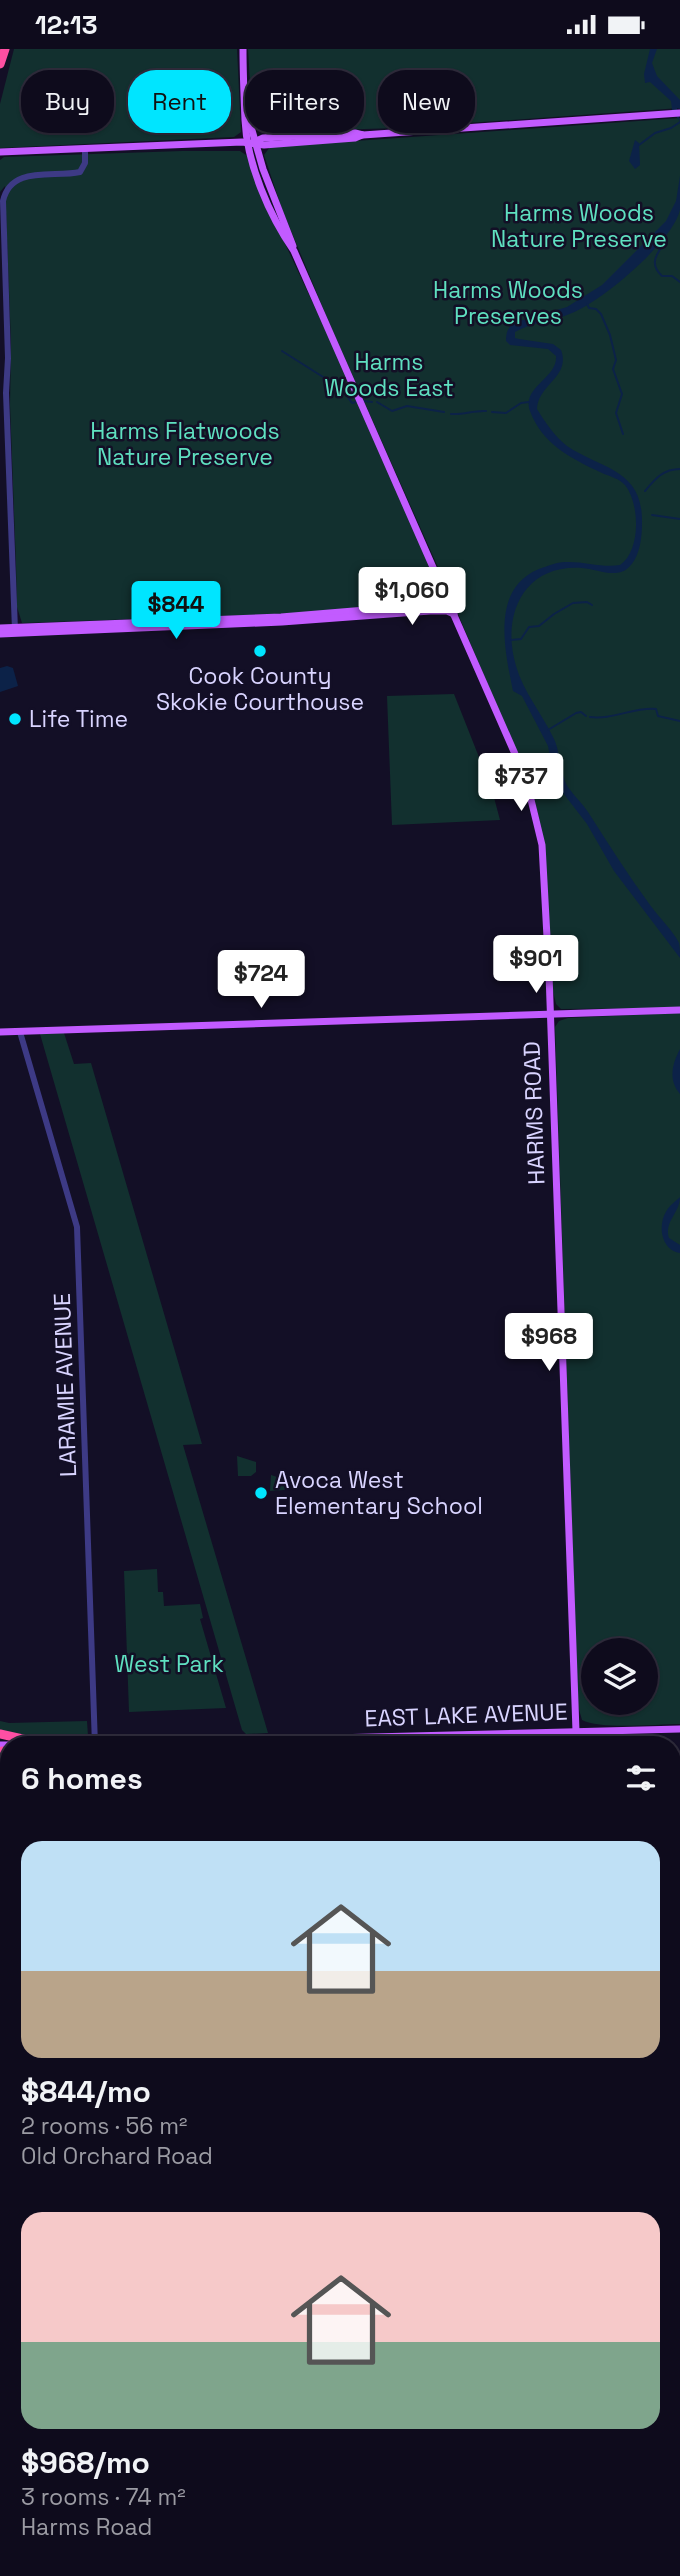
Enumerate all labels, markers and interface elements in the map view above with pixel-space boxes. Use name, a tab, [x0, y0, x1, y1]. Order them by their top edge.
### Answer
text: 12:13	[35, 8, 98, 42]
chip: Buy	[21, 70, 114, 133]
chip: Rent	[128, 70, 231, 133]
chip: Filters	[245, 70, 364, 133]
chip: New	[378, 70, 475, 133]
park label: Harms Woods Nature Preserve	[491, 198, 667, 254]
park label: Harms Woods Preserves	[433, 275, 583, 331]
park label: Harms Woods East	[324, 347, 454, 403]
park label: Harms Flatwoods Nature Preserve	[90, 416, 280, 472]
pin: $1,060	[355, 567, 469, 627]
text: $1,060	[375, 575, 449, 605]
pin: $844	[135, 581, 217, 641]
text: $844	[148, 589, 205, 619]
marker: Cook County Skokie Courthouse	[252, 643, 268, 659]
place label: Cook County Skokie Courthouse	[156, 661, 364, 717]
place label: Life Time	[29, 704, 128, 734]
marker: Life Time	[7, 711, 23, 727]
pin: $737	[480, 753, 562, 813]
text: $737	[494, 761, 548, 791]
pin: $901	[495, 935, 577, 995]
text: $901	[509, 943, 563, 973]
pin: $724	[220, 951, 302, 1010]
text: $724	[234, 958, 288, 988]
street label: HARMS ROAD	[517, 1041, 551, 1185]
street label: LARAMIE AVENUE	[47, 1292, 83, 1478]
pin: $968	[508, 1313, 590, 1373]
text: $968	[521, 1321, 577, 1351]
place label: Avoca West Elementary School	[275, 1465, 483, 1521]
marker: Avoca West Elementary School	[253, 1485, 269, 1501]
map controls	[581, 1638, 658, 1715]
button: layers	[581, 1638, 658, 1715]
park label: West Park	[114, 1649, 224, 1679]
street label: EAST LAKE AVENUE	[364, 1696, 568, 1734]
text: 6 homes	[21, 1759, 143, 1798]
icon: filters	[622, 1759, 660, 1797]
icon: home	[278, 1886, 404, 2012]
text: $844/mo	[21, 2072, 151, 2111]
text: 2 rooms · 56 m²	[21, 2111, 187, 2141]
text: Old Orchard Road	[21, 2141, 213, 2171]
icon: home	[278, 2257, 404, 2383]
text: $968/mo	[21, 2443, 150, 2482]
text: 3 rooms · 74 m²	[21, 2482, 186, 2512]
text: Harms Road	[21, 2512, 152, 2542]

